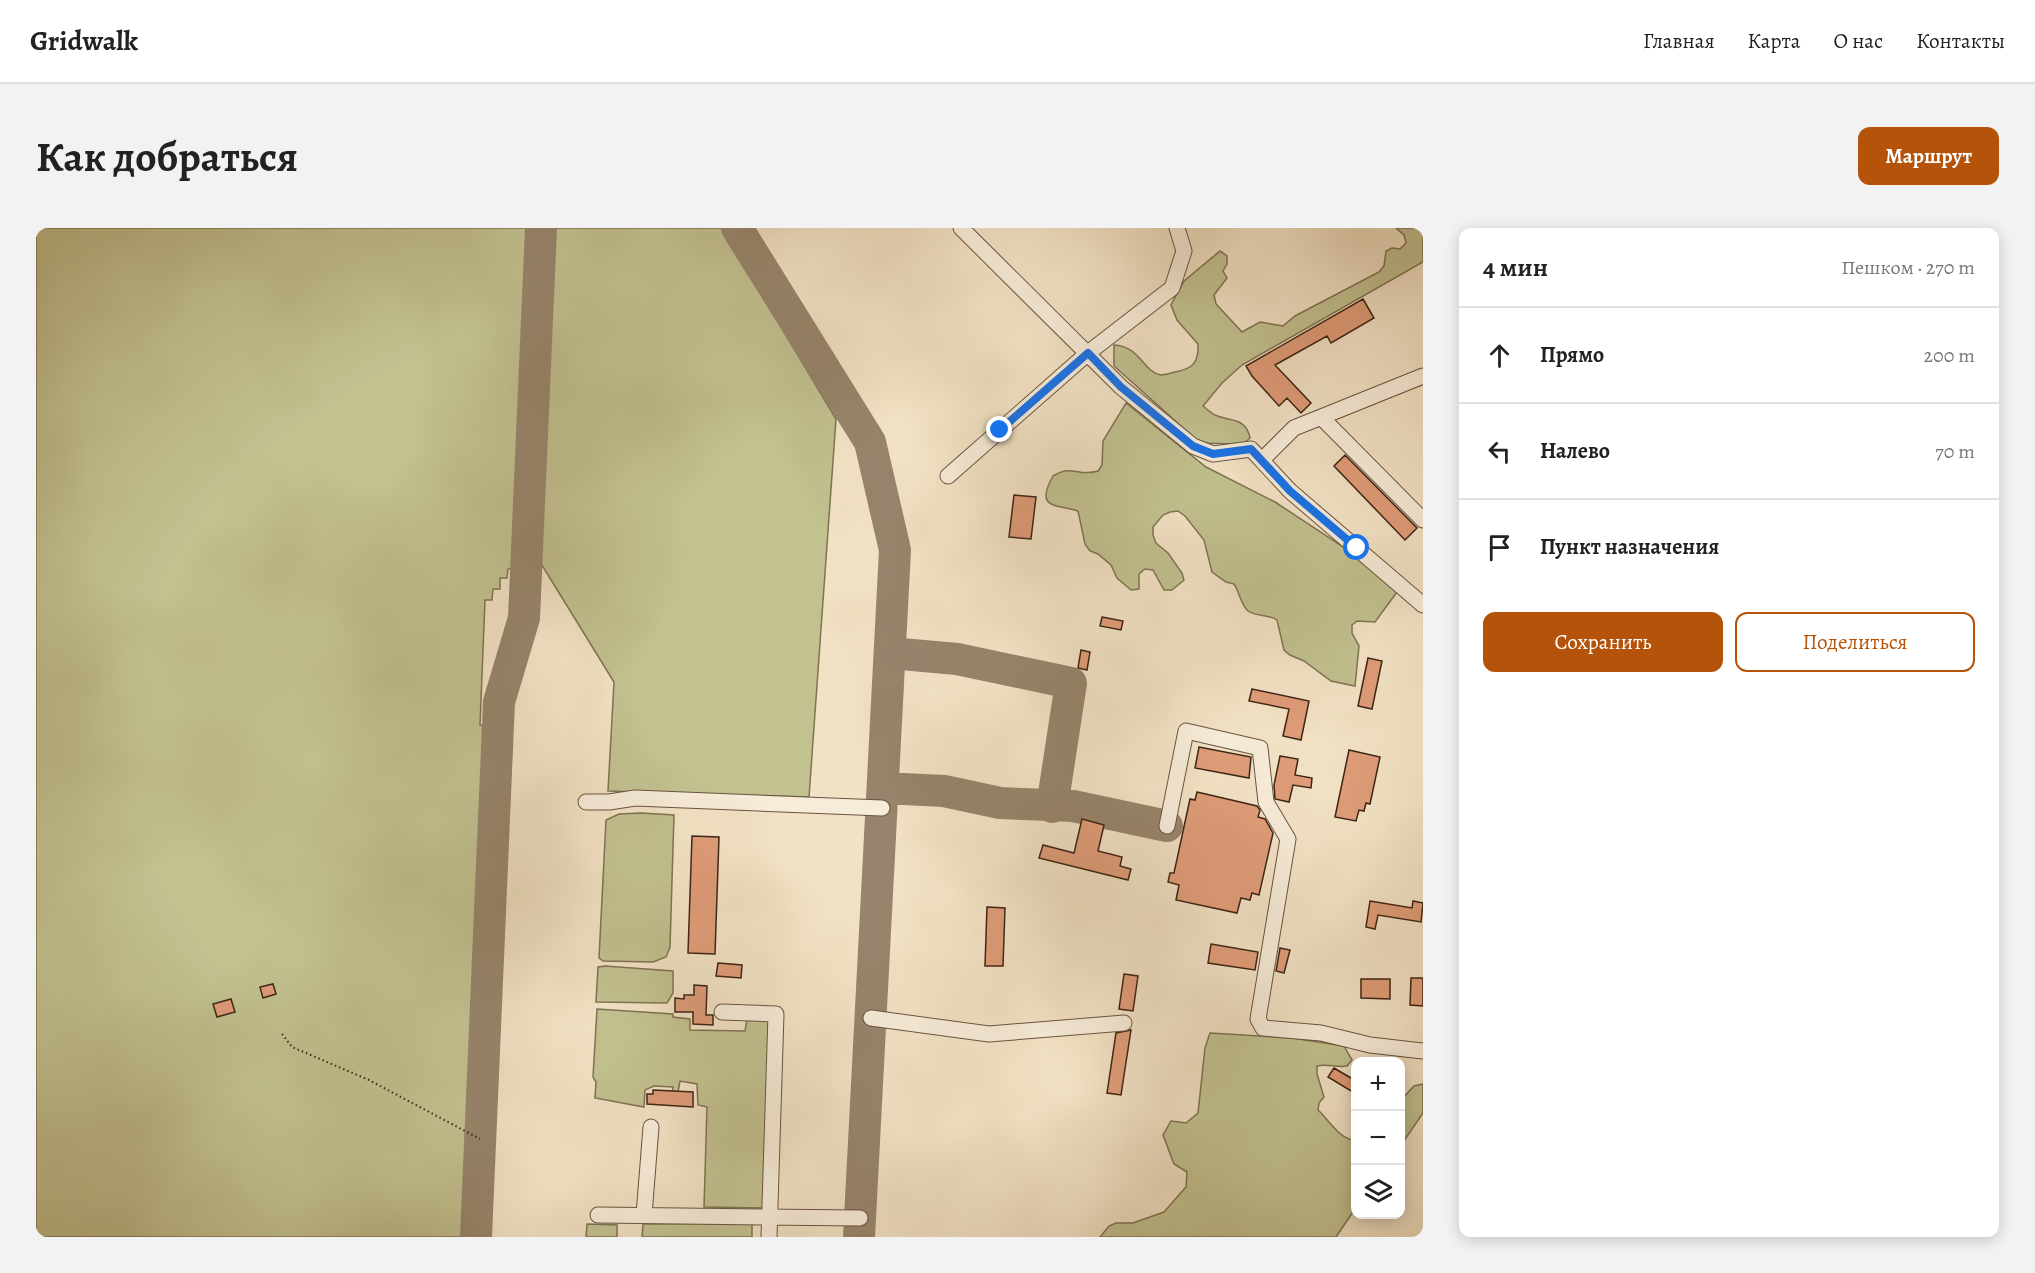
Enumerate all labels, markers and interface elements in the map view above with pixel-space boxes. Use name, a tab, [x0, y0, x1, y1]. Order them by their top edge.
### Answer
text: Gridwalk	[30, 22, 138, 60]
text: Главная	[1643, 27, 1715, 55]
text: Карта	[1748, 27, 1800, 55]
text: О нас	[1833, 27, 1883, 55]
text: Контакты	[1916, 27, 2005, 55]
button: Маршрут	[1858, 127, 1999, 185]
text: Как добраться	[36, 128, 298, 185]
text: 4 мин	[1483, 250, 1548, 285]
text: Пешком · 270 m	[1841, 254, 1975, 281]
icon: ahead	[1483, 339, 1516, 372]
text: Прямо	[1540, 340, 1604, 370]
text: 200 m	[1924, 342, 1975, 369]
route end	[986, 416, 1012, 442]
icon: left	[1483, 435, 1516, 468]
text: Налево	[1540, 436, 1610, 466]
text: 70 m	[1935, 438, 1975, 465]
icon: arrive	[1483, 531, 1516, 564]
text: Пункт назначения	[1540, 532, 1719, 562]
route start	[1343, 534, 1369, 560]
button: Сохранить	[1483, 612, 1723, 672]
button: Поделиться	[1735, 612, 1975, 672]
map controls	[1351, 1057, 1405, 1219]
button: +	[1351, 1057, 1405, 1111]
button: −	[1351, 1111, 1405, 1165]
button: layers	[1351, 1165, 1405, 1219]

